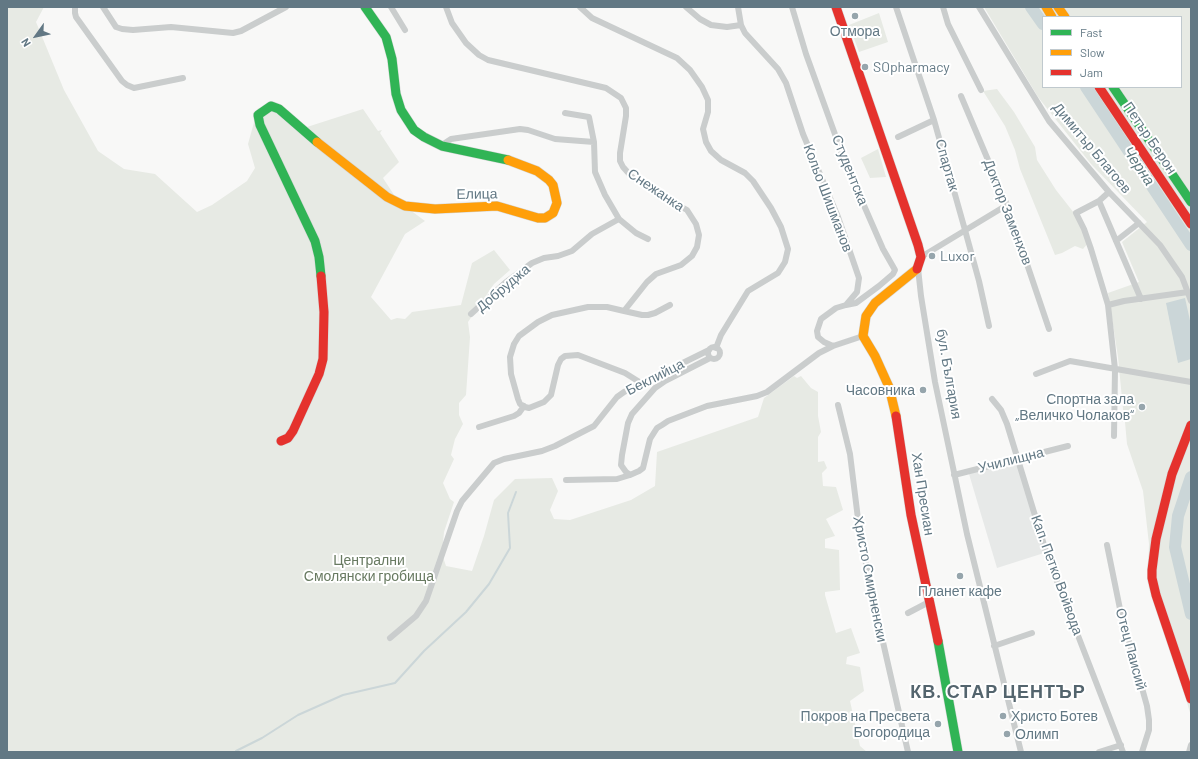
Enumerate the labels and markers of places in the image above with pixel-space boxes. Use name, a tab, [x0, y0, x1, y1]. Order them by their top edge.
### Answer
marker: Отмора	[850, 11, 860, 21]
place label: Отмора	[830, 23, 880, 39]
place label: SOpharmacy	[873, 59, 950, 75]
marker: SOpharmacy	[860, 62, 870, 72]
place label: Luxor	[940, 248, 975, 264]
marker: Luxor	[927, 251, 937, 261]
place label: Часовника	[846, 382, 915, 398]
marker: Часовника	[918, 385, 928, 395]
place label: Спортна зала „Величко Чолаков“	[1015, 391, 1134, 424]
marker: Спортна зала „Величко Чолаков“	[1137, 402, 1147, 412]
marker: Планет кафе	[955, 571, 965, 581]
place label: Планет кафе	[918, 583, 1002, 599]
place label: Покров на Пресвета Богородица	[801, 708, 930, 740]
place label: Христо Ботев	[1011, 708, 1098, 724]
marker: Христо Ботев	[998, 711, 1008, 721]
marker: Покров на Пресвета Богородица	[933, 719, 943, 729]
place label: Олимп	[1015, 726, 1059, 742]
marker: Олимп	[1002, 729, 1012, 739]

